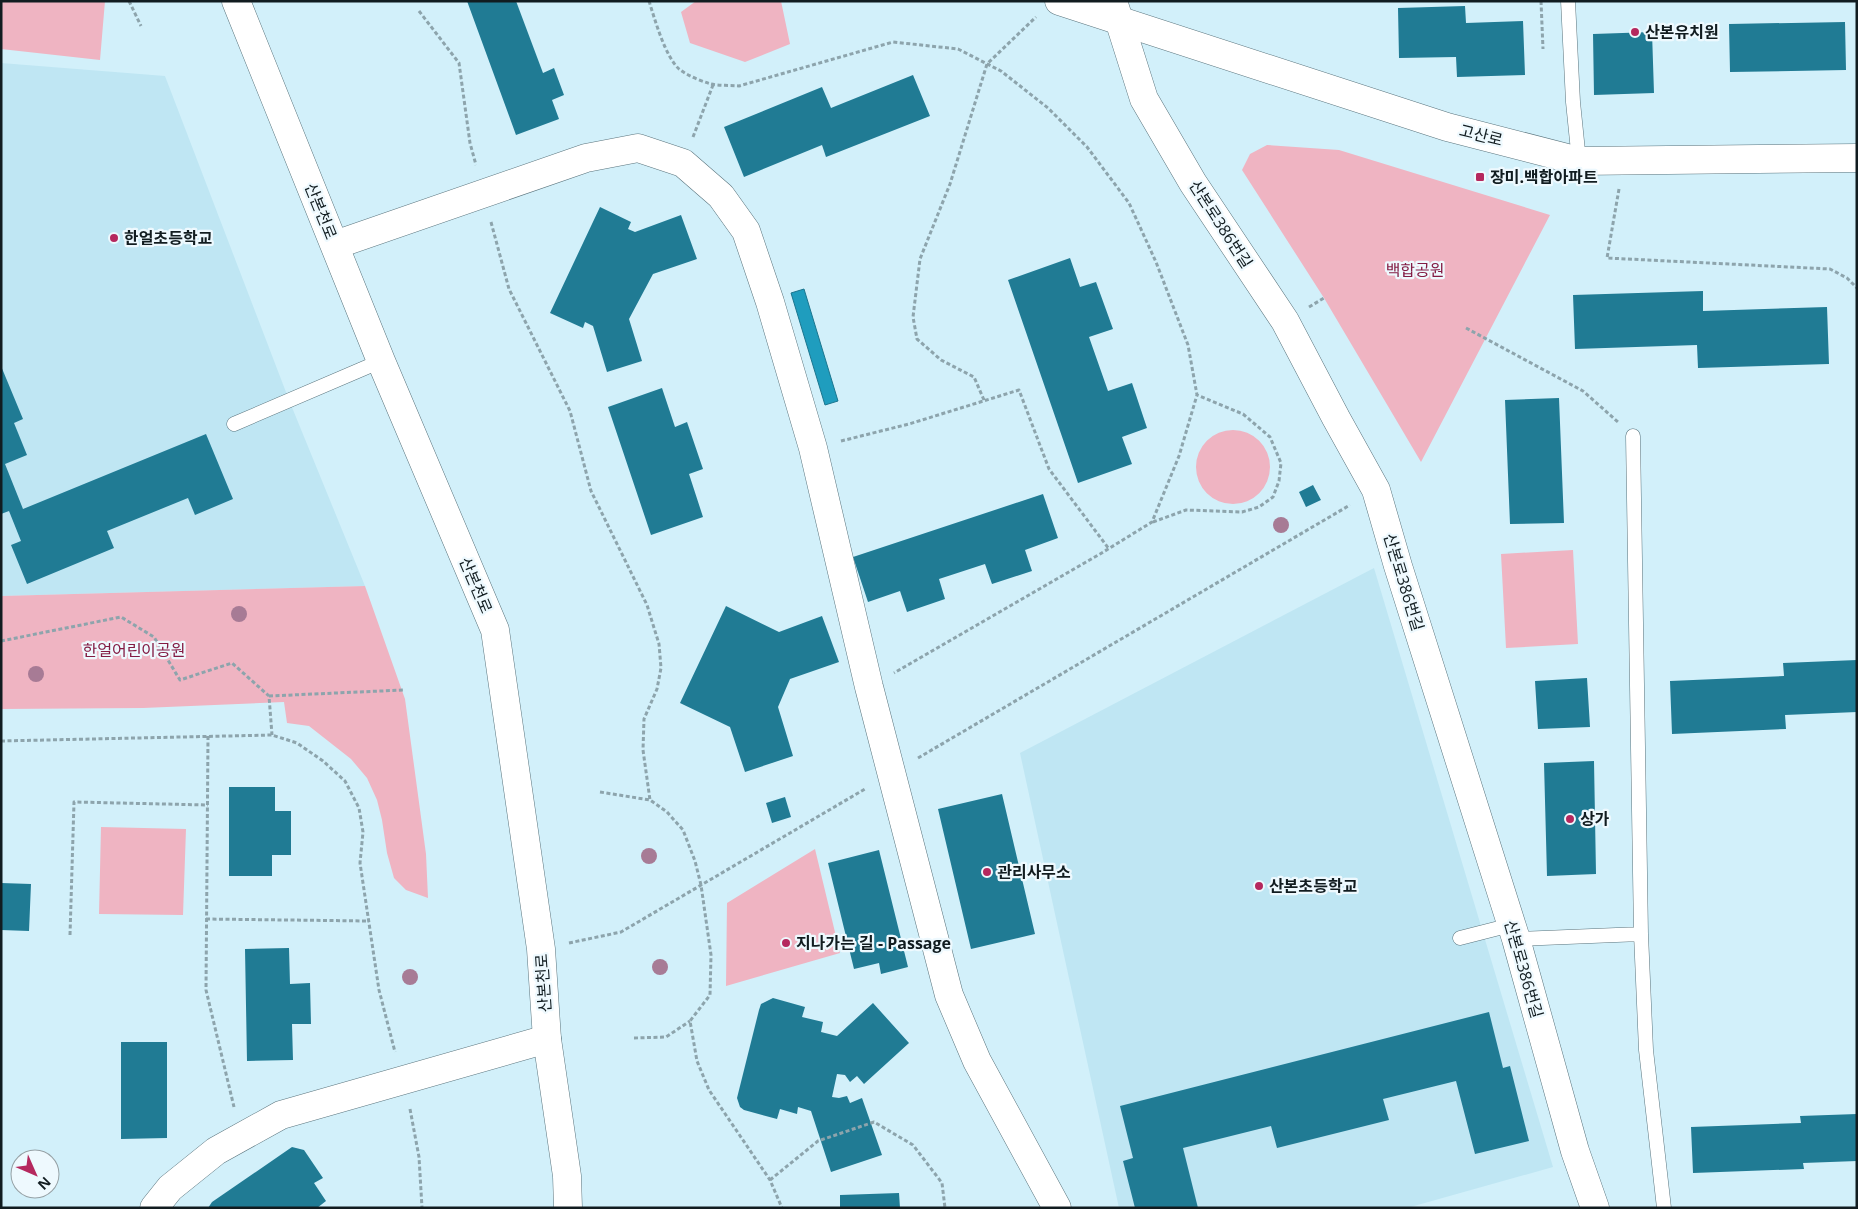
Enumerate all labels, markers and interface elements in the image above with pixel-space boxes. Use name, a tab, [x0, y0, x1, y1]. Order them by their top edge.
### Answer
place label: 산본유치원	[1645, 21, 1719, 43]
marker: 산본유치원	[1629, 26, 1641, 38]
street label: 고산로	[1457, 119, 1505, 151]
place label: 장미.백합아파트	[1490, 166, 1598, 188]
marker: 장미.백합아파트	[1474, 171, 1486, 183]
street label: 산본로386번길	[1184, 176, 1258, 272]
street label: 산본천로	[300, 180, 342, 243]
place label: 한얼초등학교	[124, 227, 213, 249]
marker: 한얼초등학교	[108, 232, 120, 244]
park label: 백합공원	[1386, 259, 1444, 281]
street label: 산본로386번길	[1379, 530, 1429, 634]
street label: 산본천로	[454, 554, 498, 617]
park label: 한얼어린이공원	[82, 639, 186, 661]
place label: 상가	[1580, 808, 1610, 830]
marker: 상가	[1564, 813, 1576, 825]
place label: 관리사무소	[997, 861, 1071, 883]
marker: 관리사무소	[981, 866, 993, 878]
place label: 산본초등학교	[1269, 875, 1358, 897]
marker: 산본초등학교	[1253, 880, 1265, 892]
street label: 산본로386번길	[1499, 917, 1549, 1021]
place label: 지나가는 길 - Passage	[796, 932, 951, 954]
marker: 지나가는 길 - Passage	[780, 937, 792, 949]
street label: 산본천로	[530, 953, 556, 1013]
north arrow	[10, 1149, 60, 1199]
text: N	[34, 1173, 55, 1194]

